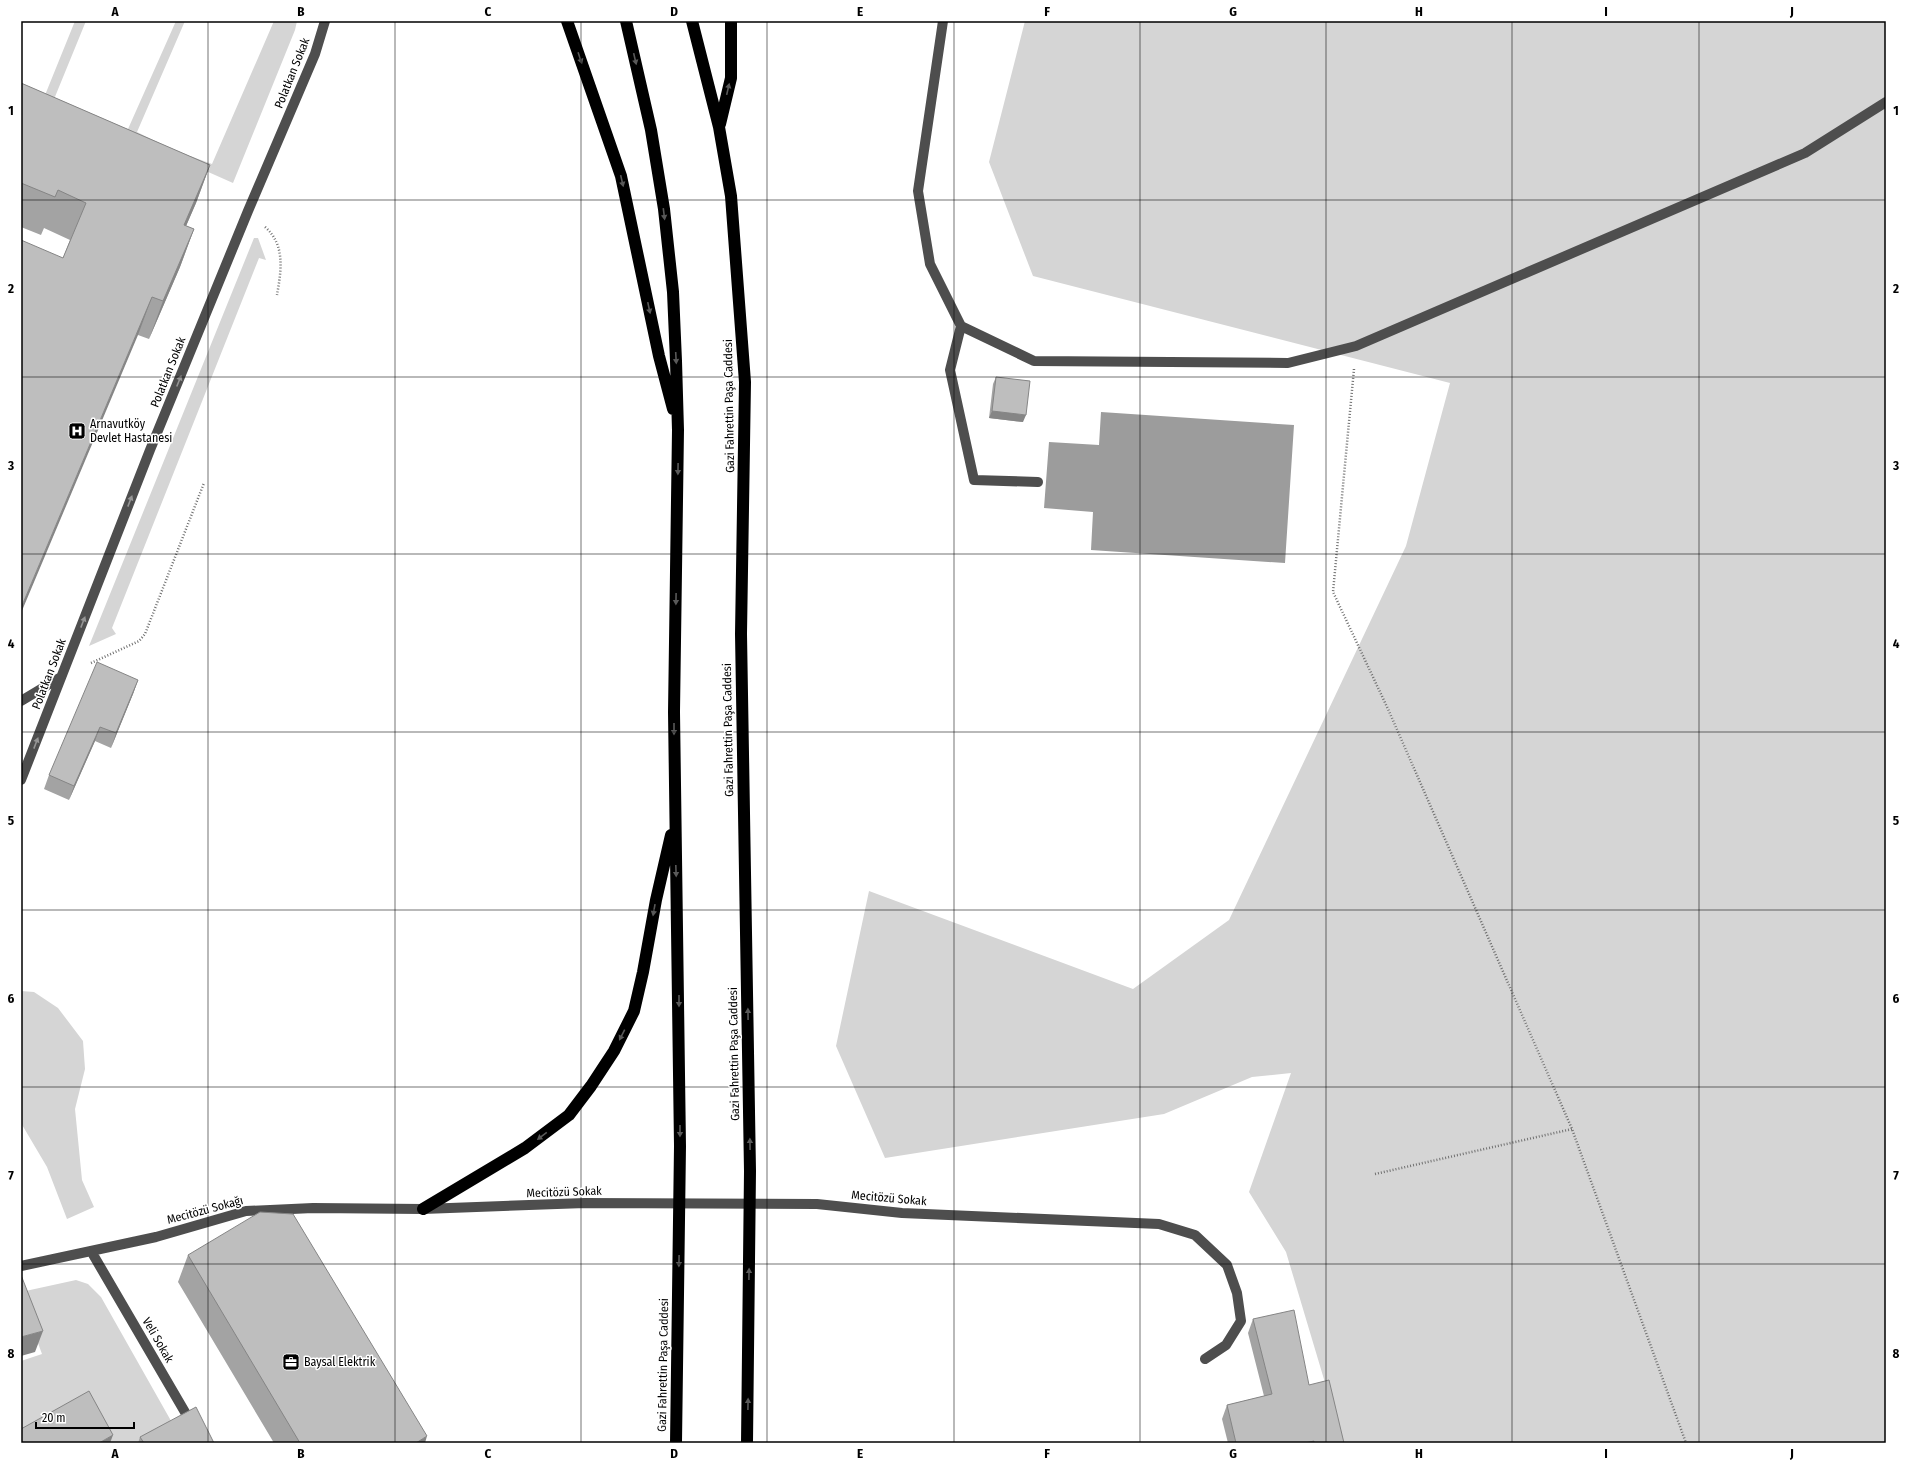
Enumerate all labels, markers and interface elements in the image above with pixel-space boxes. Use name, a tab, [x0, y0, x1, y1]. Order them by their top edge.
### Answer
text: A	[110, 4, 119, 19]
text: B	[297, 4, 305, 19]
text: C	[485, 4, 492, 19]
text: D	[670, 4, 678, 19]
text: E	[857, 4, 863, 19]
text: F	[1044, 4, 1050, 19]
text: G	[1229, 4, 1237, 19]
text: H	[1415, 4, 1423, 19]
text: I	[1604, 4, 1608, 19]
text: J	[1789, 4, 1794, 19]
street label: Polatkan Sokak	[272, 35, 313, 110]
one-way arrow	[577, 52, 583, 64]
one-way arrow	[632, 53, 638, 65]
one-way arrow	[726, 83, 732, 95]
text: 1	[8, 103, 14, 118]
text: 1	[1893, 103, 1899, 118]
one-way arrow	[619, 175, 625, 187]
one-way arrow	[661, 208, 668, 220]
text: 2	[7, 281, 14, 296]
text: 2	[1892, 281, 1899, 296]
one-way arrow	[646, 302, 652, 314]
street label: Polatkan Sokak	[148, 334, 189, 409]
street label: Gazi Fahrettin Paşa Caddesi	[721, 339, 737, 473]
one-way arrow	[673, 352, 679, 365]
one-way arrow	[176, 374, 182, 386]
place label: Arnavutköy Devlet Hastanesi	[90, 417, 172, 445]
hospital icon: Arnavutköy Devlet Hastanesi	[67, 421, 87, 441]
text: 3	[7, 458, 14, 473]
text: 3	[1892, 458, 1899, 473]
one-way arrow	[675, 463, 681, 476]
one-way arrow	[128, 495, 134, 507]
one-way arrow	[673, 593, 679, 606]
one-way arrow	[80, 616, 86, 628]
text: 4	[8, 636, 15, 651]
street label: Polatkan Sokak	[29, 636, 69, 711]
text: 4	[1893, 636, 1900, 651]
street label: Gazi Fahrettin Paşa Caddesi	[720, 663, 736, 797]
one-way arrow	[671, 723, 677, 736]
one-way arrow	[33, 737, 39, 749]
text: 5	[8, 813, 14, 828]
text: 5	[1893, 813, 1899, 828]
one-way arrow	[673, 865, 679, 878]
one-way arrow	[651, 904, 657, 916]
street label: Gazi Fahrettin Paşa Caddesi	[726, 987, 742, 1121]
text: 6	[8, 991, 15, 1006]
text: 6	[1893, 991, 1900, 1006]
one-way arrow	[676, 995, 682, 1008]
one-way arrow	[745, 1007, 751, 1020]
one-way arrow	[619, 1030, 625, 1041]
one-way arrow	[677, 1125, 683, 1138]
one-way arrow	[536, 1132, 547, 1140]
one-way arrow	[747, 1137, 753, 1150]
text: 7	[8, 1168, 14, 1183]
text: 7	[1893, 1168, 1899, 1183]
street label: Mecitözü Sokak	[526, 1184, 602, 1200]
street label: Mecitözü Sokak	[851, 1188, 928, 1208]
street label: Mecitözü Sokağı	[165, 1193, 245, 1227]
one-way arrow	[675, 1255, 682, 1267]
one-way arrow	[746, 1267, 752, 1280]
street label: Gazi Fahrettin Paşa Caddesi	[655, 1298, 671, 1432]
street label: Veli Sokak	[139, 1315, 177, 1365]
text: 8	[8, 1346, 15, 1361]
text: 8	[1893, 1346, 1900, 1361]
office icon: Baysal Elektrik	[281, 1352, 301, 1372]
place label: Baysal Elektrik	[304, 1355, 376, 1369]
one-way arrow	[745, 1397, 751, 1410]
scale bar	[36, 1404, 134, 1430]
text: 20 m	[42, 1411, 66, 1425]
text: A	[110, 1446, 119, 1461]
text: B	[297, 1446, 305, 1461]
text: C	[485, 1446, 492, 1461]
text: D	[670, 1446, 678, 1461]
text: E	[857, 1446, 863, 1461]
text: F	[1044, 1446, 1050, 1461]
text: G	[1229, 1446, 1237, 1461]
text: H	[1415, 1446, 1423, 1461]
text: I	[1604, 1446, 1608, 1461]
text: J	[1789, 1446, 1794, 1461]

